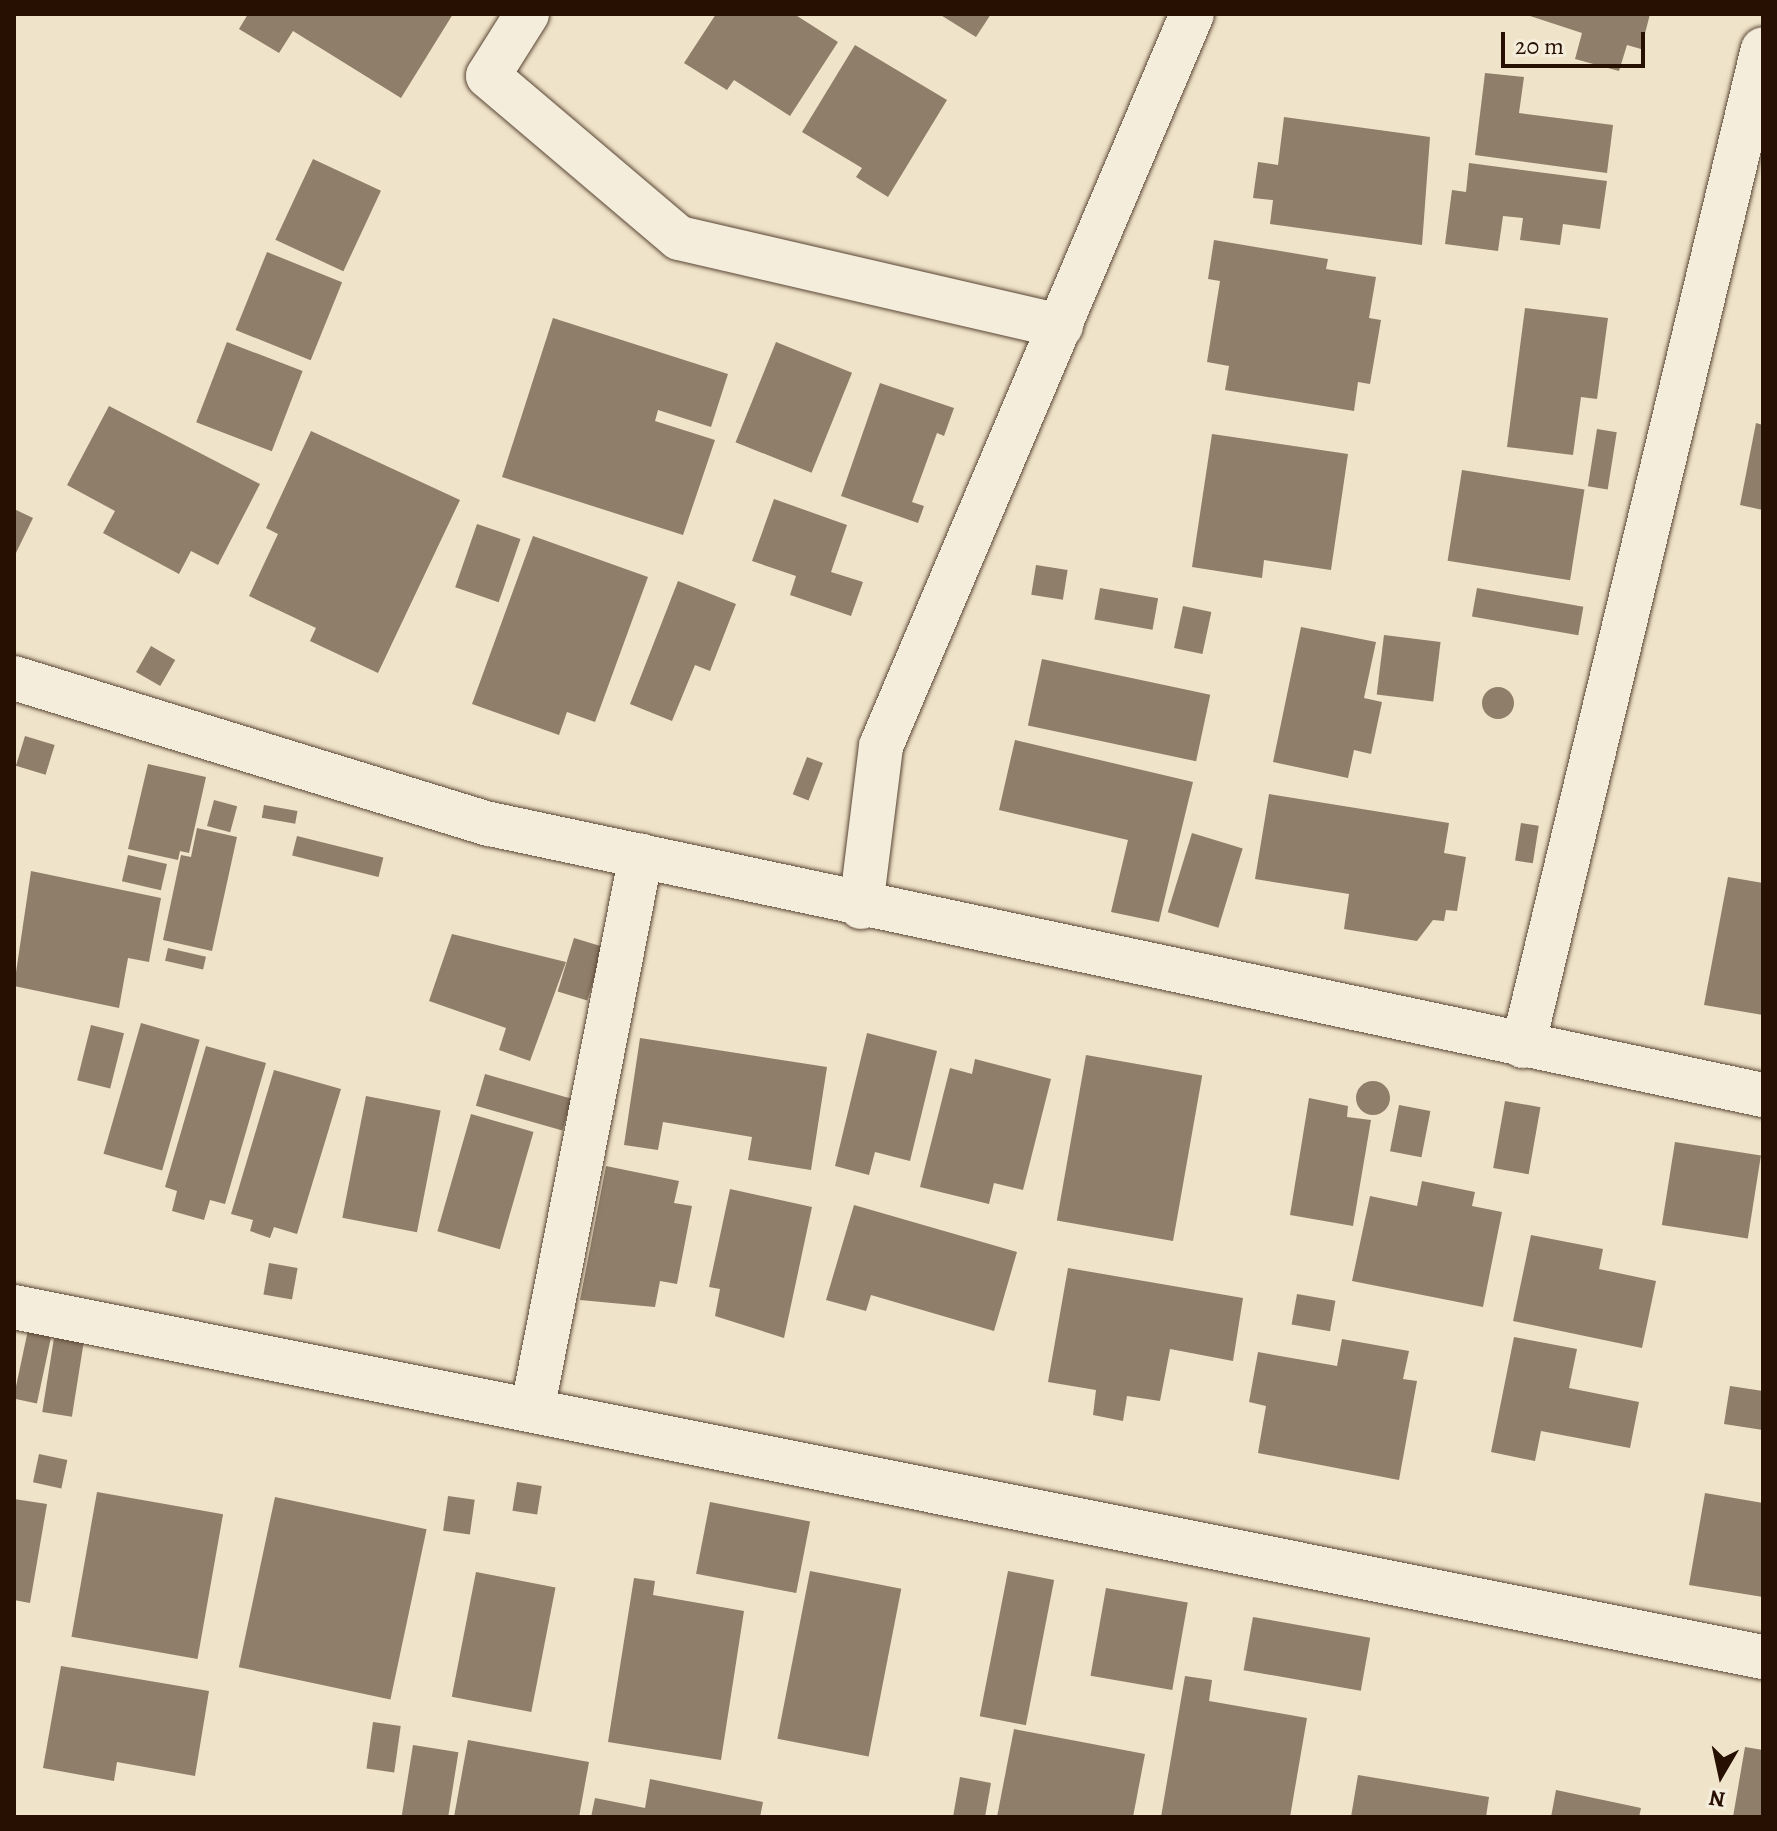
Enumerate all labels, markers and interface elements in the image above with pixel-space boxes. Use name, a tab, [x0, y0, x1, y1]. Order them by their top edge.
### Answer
scale bar	[1505, 16, 1649, 66]
text: 20 m	[1515, 30, 1564, 62]
north arrow	[1681, 1735, 1761, 1815]
text: N	[1707, 1783, 1728, 1815]

